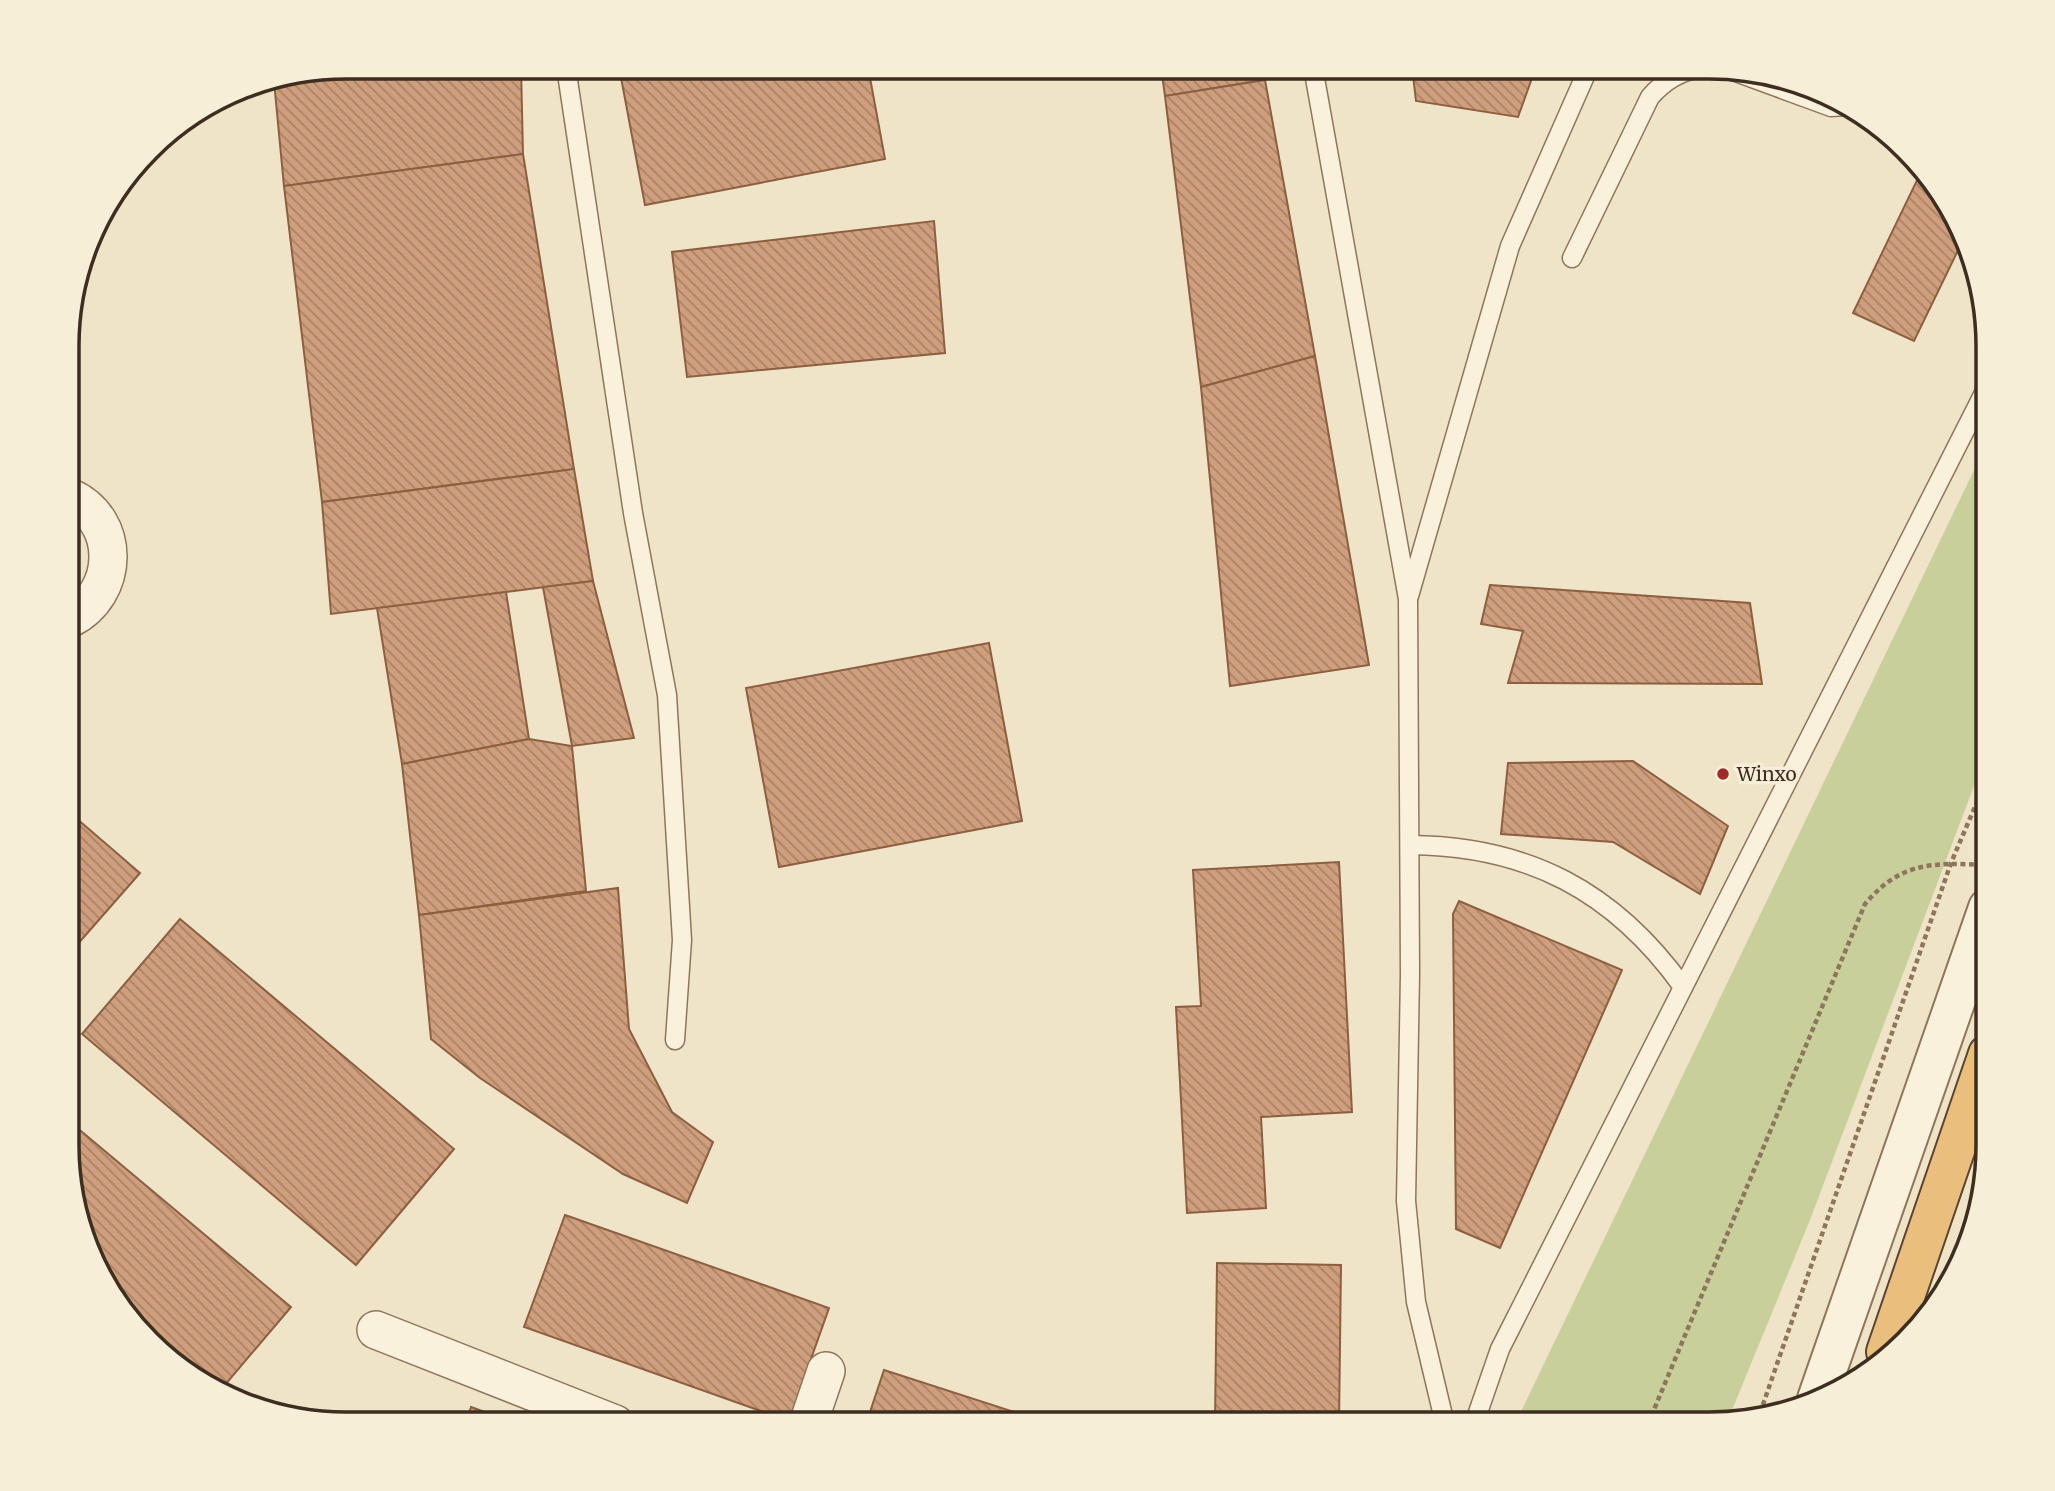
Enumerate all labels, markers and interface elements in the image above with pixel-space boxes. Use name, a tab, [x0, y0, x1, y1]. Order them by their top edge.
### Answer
place label: Winxo	[1736, 762, 1797, 786]
marker: Winxo	[1715, 766, 1731, 782]

